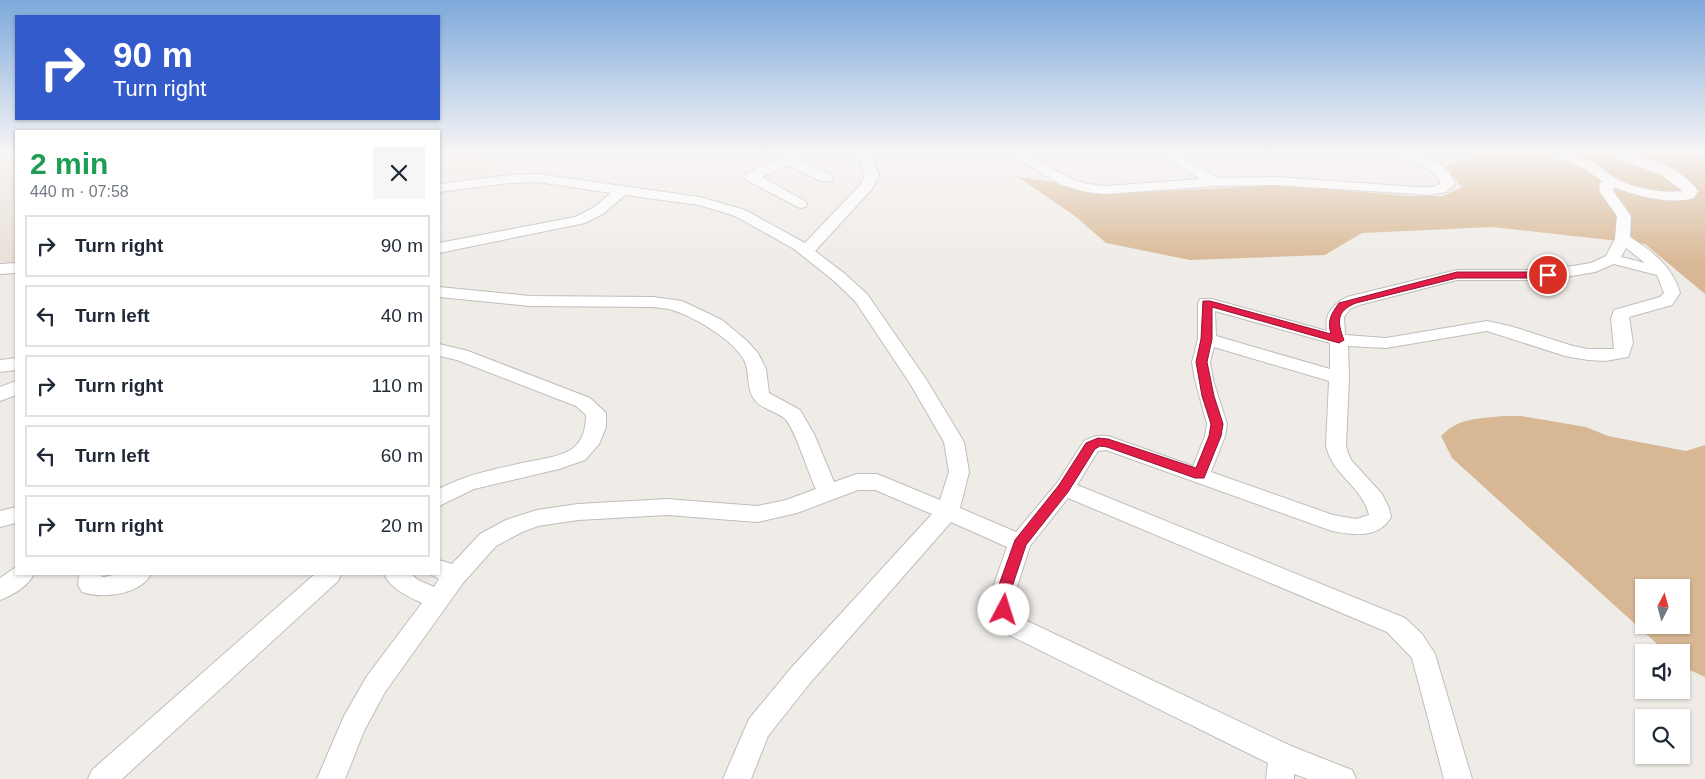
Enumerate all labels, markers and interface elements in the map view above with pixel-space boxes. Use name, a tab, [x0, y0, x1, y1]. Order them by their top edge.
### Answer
icon: right	[30, 35, 95, 100]
text: 90 m	[113, 35, 193, 74]
text: Turn right	[113, 76, 206, 101]
text: 2 min	[30, 147, 108, 180]
button: close	[373, 147, 425, 199]
text: 440 m · 07:58	[30, 183, 129, 200]
icon: right	[32, 232, 60, 260]
text: Turn right	[75, 235, 163, 256]
text: 90 m	[381, 235, 423, 256]
pin	[1527, 254, 1569, 296]
icon: arrive	[1534, 261, 1562, 289]
icon: left	[32, 302, 60, 330]
text: Turn left	[75, 305, 150, 326]
text: 40 m	[381, 305, 423, 326]
icon: right	[32, 372, 60, 400]
text: Turn right	[75, 375, 163, 396]
text: 110 m	[372, 375, 423, 396]
icon: left	[32, 442, 60, 470]
text: Turn left	[75, 445, 150, 466]
text: 60 m	[381, 445, 423, 466]
icon: right	[32, 512, 60, 540]
text: Turn right	[75, 515, 163, 536]
text: 20 m	[381, 515, 423, 536]
north arrow	[1635, 579, 1690, 634]
map controls	[1635, 579, 1690, 764]
position arrow	[977, 583, 1029, 635]
button: sound	[1635, 644, 1690, 699]
button: search	[1635, 709, 1690, 764]

